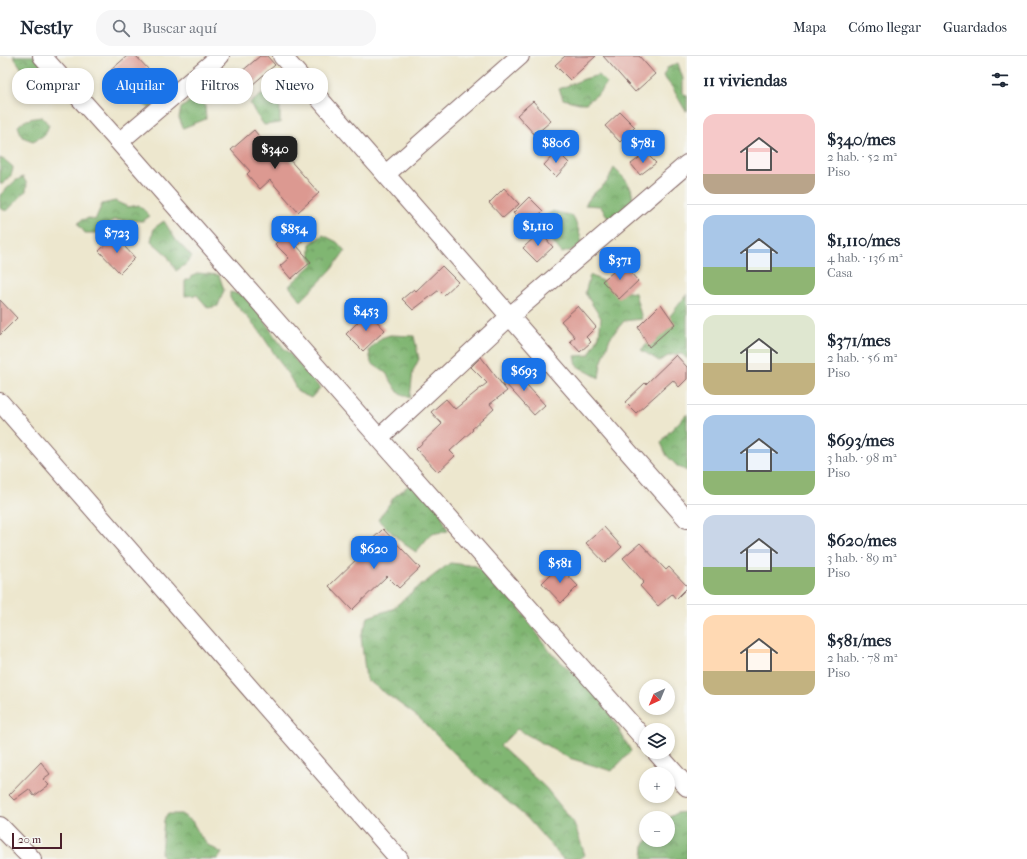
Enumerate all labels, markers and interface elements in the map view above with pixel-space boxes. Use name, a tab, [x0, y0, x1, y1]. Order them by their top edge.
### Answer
search box	[96, 10, 376, 46]
text: Nestly	[20, 17, 72, 39]
icon: search	[110, 17, 132, 39]
text: Buscar aquí	[142, 19, 217, 37]
text: Mapa	[793, 19, 826, 36]
text: Cómo llegar	[848, 19, 921, 36]
text: Guardados	[943, 19, 1007, 36]
chip: Comprar	[12, 68, 94, 104]
chip: Alquilar	[102, 68, 178, 104]
chip: Filtros	[186, 68, 253, 104]
chip: Nuevo	[261, 68, 328, 104]
icon: filters	[989, 69, 1011, 91]
text: 11 viviendas	[703, 70, 787, 90]
text: $340/mes	[827, 129, 896, 149]
pin: $806	[532, 130, 580, 164]
pin: $781	[619, 130, 667, 164]
icon: home	[735, 130, 783, 178]
text: $806	[542, 135, 570, 150]
text: $781	[631, 135, 655, 150]
pin: $340	[251, 136, 299, 170]
text: $340	[261, 141, 289, 156]
text: 2 hab. · 52 m²	[827, 149, 897, 164]
text: Piso	[827, 164, 850, 179]
pin: $1,110	[505, 213, 571, 247]
pin: $854	[270, 216, 318, 250]
text: $1,110	[523, 218, 553, 233]
pin: $723	[93, 220, 141, 254]
text: $854	[281, 221, 307, 236]
text: $723	[104, 225, 130, 240]
text: $1,110/mes	[827, 230, 900, 250]
icon: home	[735, 231, 783, 279]
pin: $371	[596, 247, 644, 281]
text: 4 hab. · 136 m²	[827, 250, 903, 265]
text: $371	[608, 252, 632, 267]
text: Casa	[827, 265, 853, 280]
pin: $453	[342, 298, 390, 332]
text: $453	[353, 303, 379, 318]
text: $371/mes	[827, 330, 890, 350]
icon: home	[735, 331, 783, 379]
text: 2 hab. · 56 m²	[827, 350, 897, 365]
pin: $693	[500, 358, 548, 392]
text: $693	[511, 363, 537, 378]
text: Piso	[827, 365, 850, 380]
text: $693/mes	[827, 430, 894, 450]
icon: home	[735, 431, 783, 479]
text: 3 hab. · 98 m²	[827, 450, 897, 465]
text: Piso	[827, 465, 850, 480]
text: $620/mes	[827, 530, 897, 550]
icon: home	[735, 531, 783, 579]
pin: $620	[350, 536, 398, 570]
text: $620	[360, 541, 388, 556]
pin: $581	[536, 550, 584, 584]
text: 3 hab. · 89 m²	[827, 550, 897, 565]
text: $581	[548, 555, 572, 570]
text: Piso	[827, 565, 850, 580]
text: $581/mes	[827, 630, 891, 650]
icon: home	[735, 631, 783, 679]
text: 2 hab. · 78 m²	[827, 650, 897, 665]
text: Piso	[827, 665, 850, 680]
north arrow	[639, 679, 675, 715]
map controls	[639, 679, 675, 847]
button: layers	[639, 723, 675, 759]
button: +	[639, 767, 675, 803]
button: −	[639, 811, 675, 847]
scale bar	[12, 831, 62, 850]
text: 20 m	[18, 833, 41, 846]

